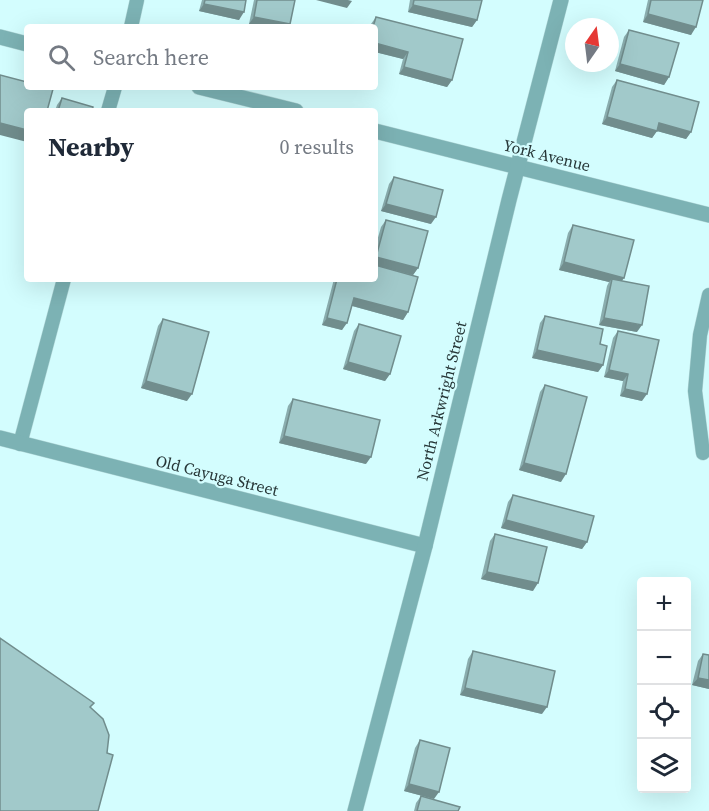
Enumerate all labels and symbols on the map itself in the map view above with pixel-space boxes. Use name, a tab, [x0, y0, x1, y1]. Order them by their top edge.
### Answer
north arrow	[565, 18, 619, 72]
street label: York Avenue	[501, 134, 593, 176]
street label: North Arkwright Street	[411, 318, 472, 483]
street label: Old Cayuga Street	[153, 449, 281, 501]

